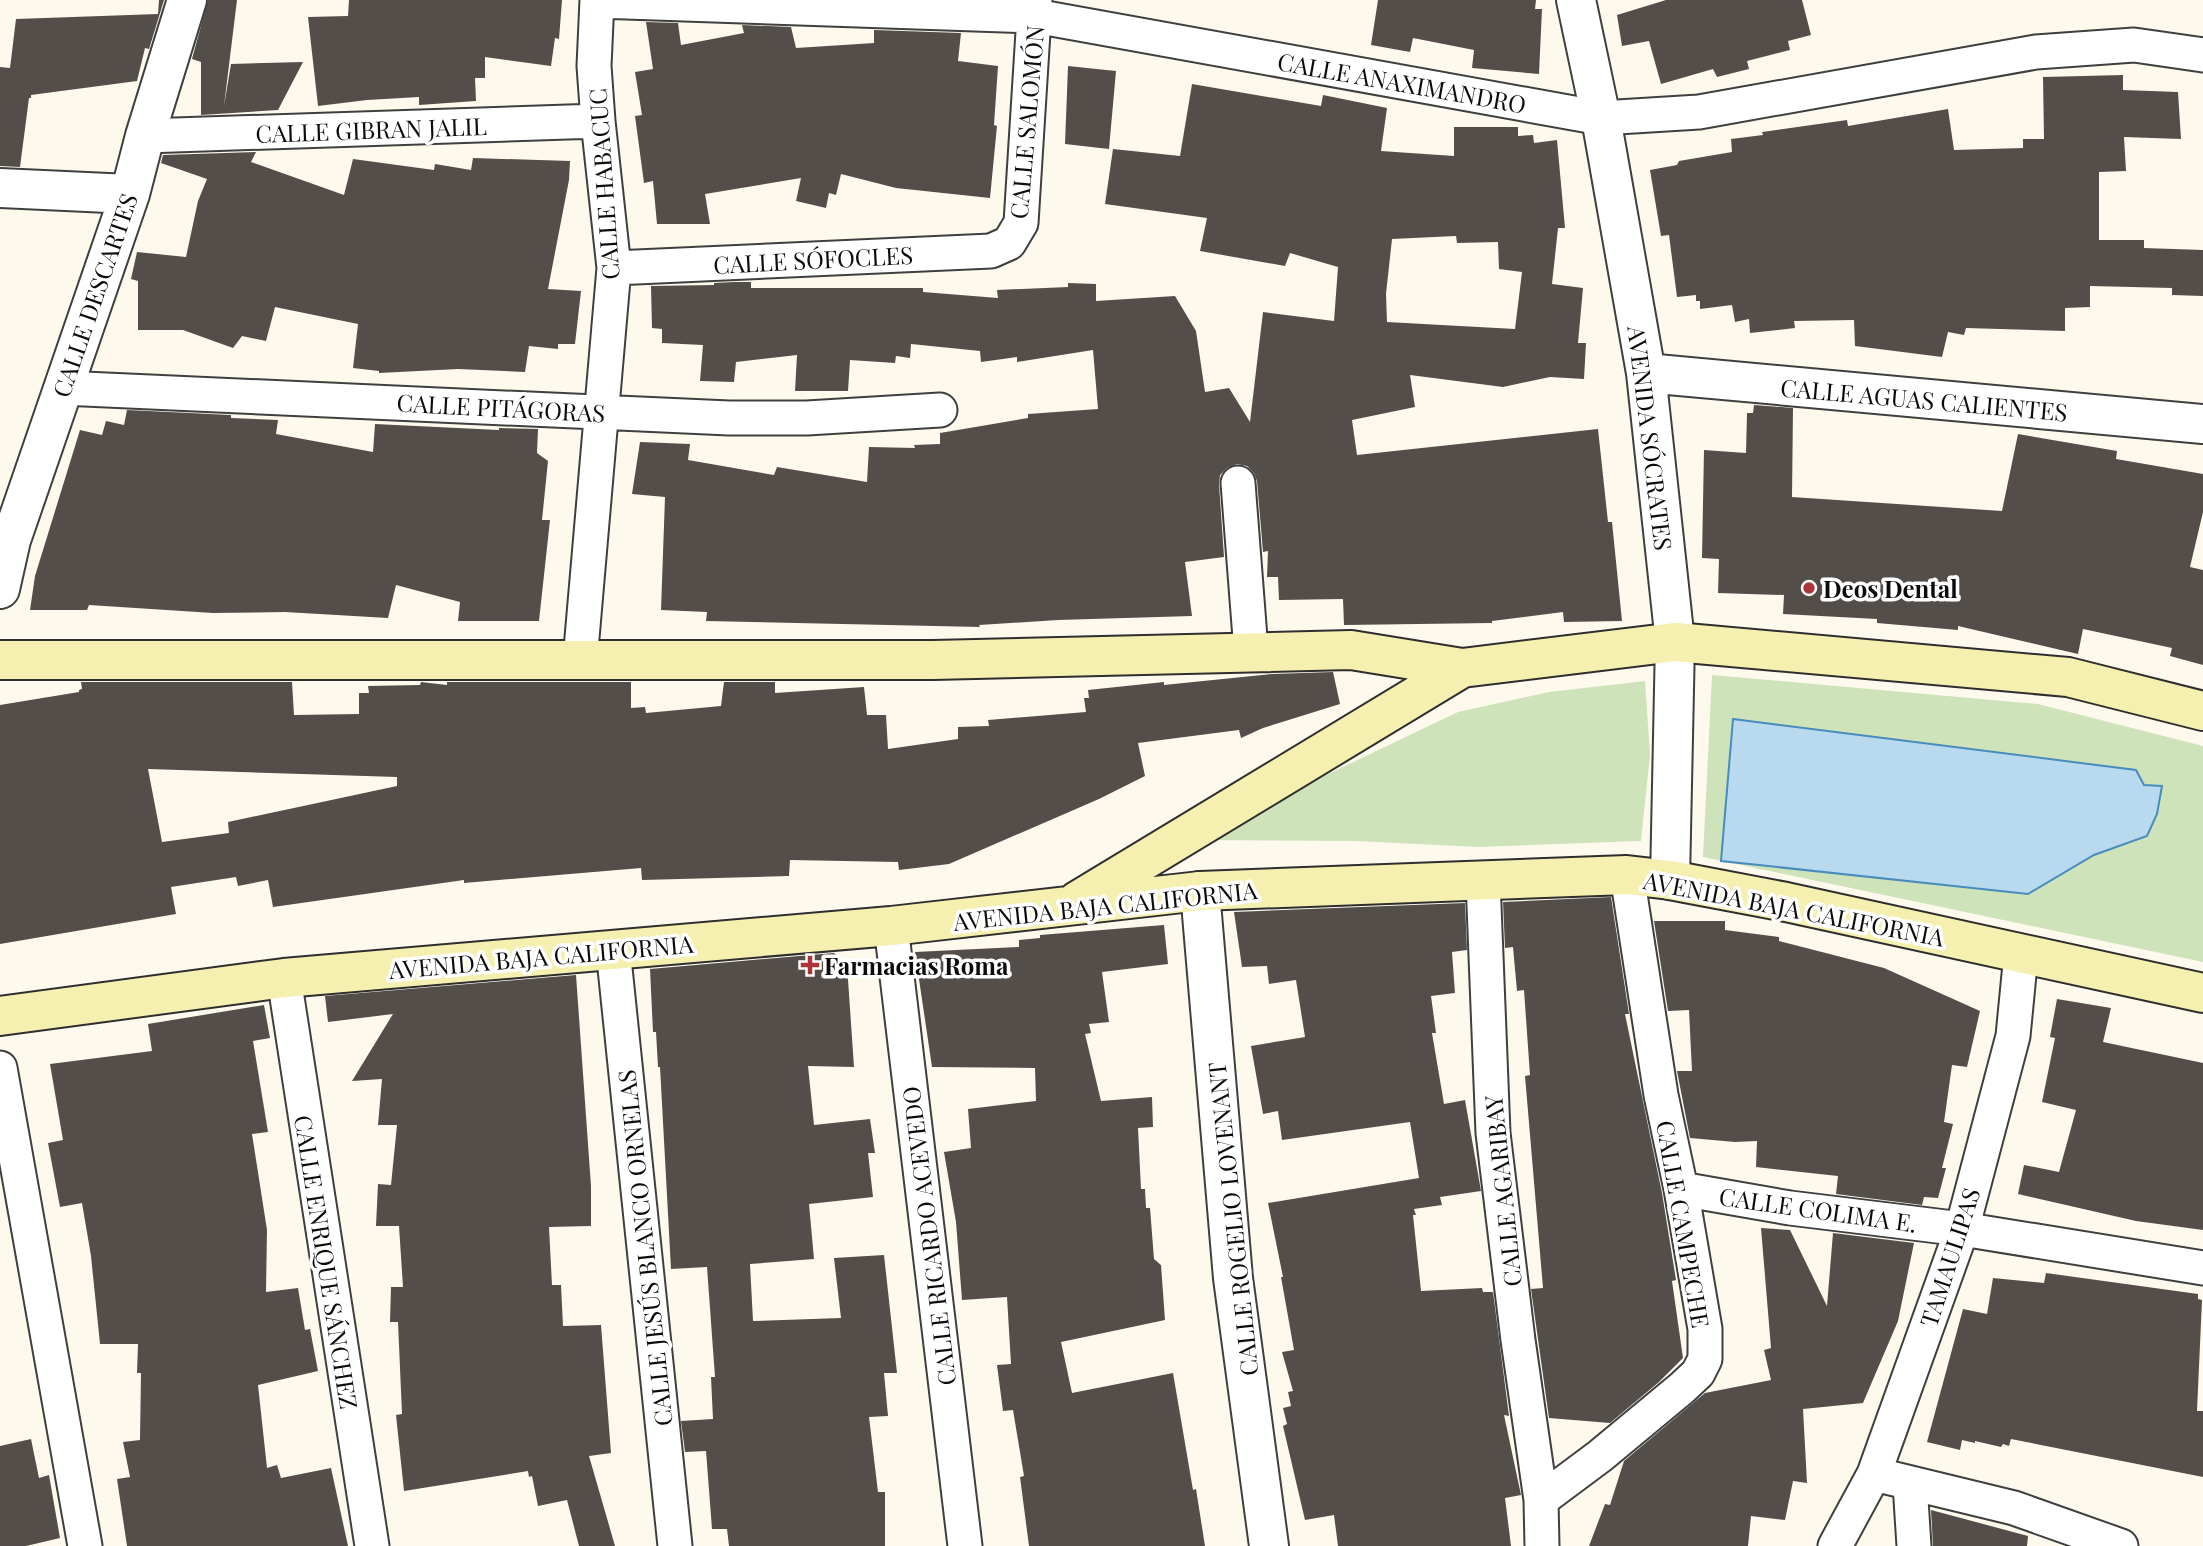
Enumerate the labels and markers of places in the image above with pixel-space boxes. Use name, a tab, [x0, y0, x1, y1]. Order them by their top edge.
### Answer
place label: Deos Dental	[1823, 572, 1958, 604]
marker: Deos Dental	[1801, 580, 1817, 596]
place label: Farmacias Roma	[824, 949, 1009, 981]
marker: Farmacias Roma	[802, 957, 818, 973]

